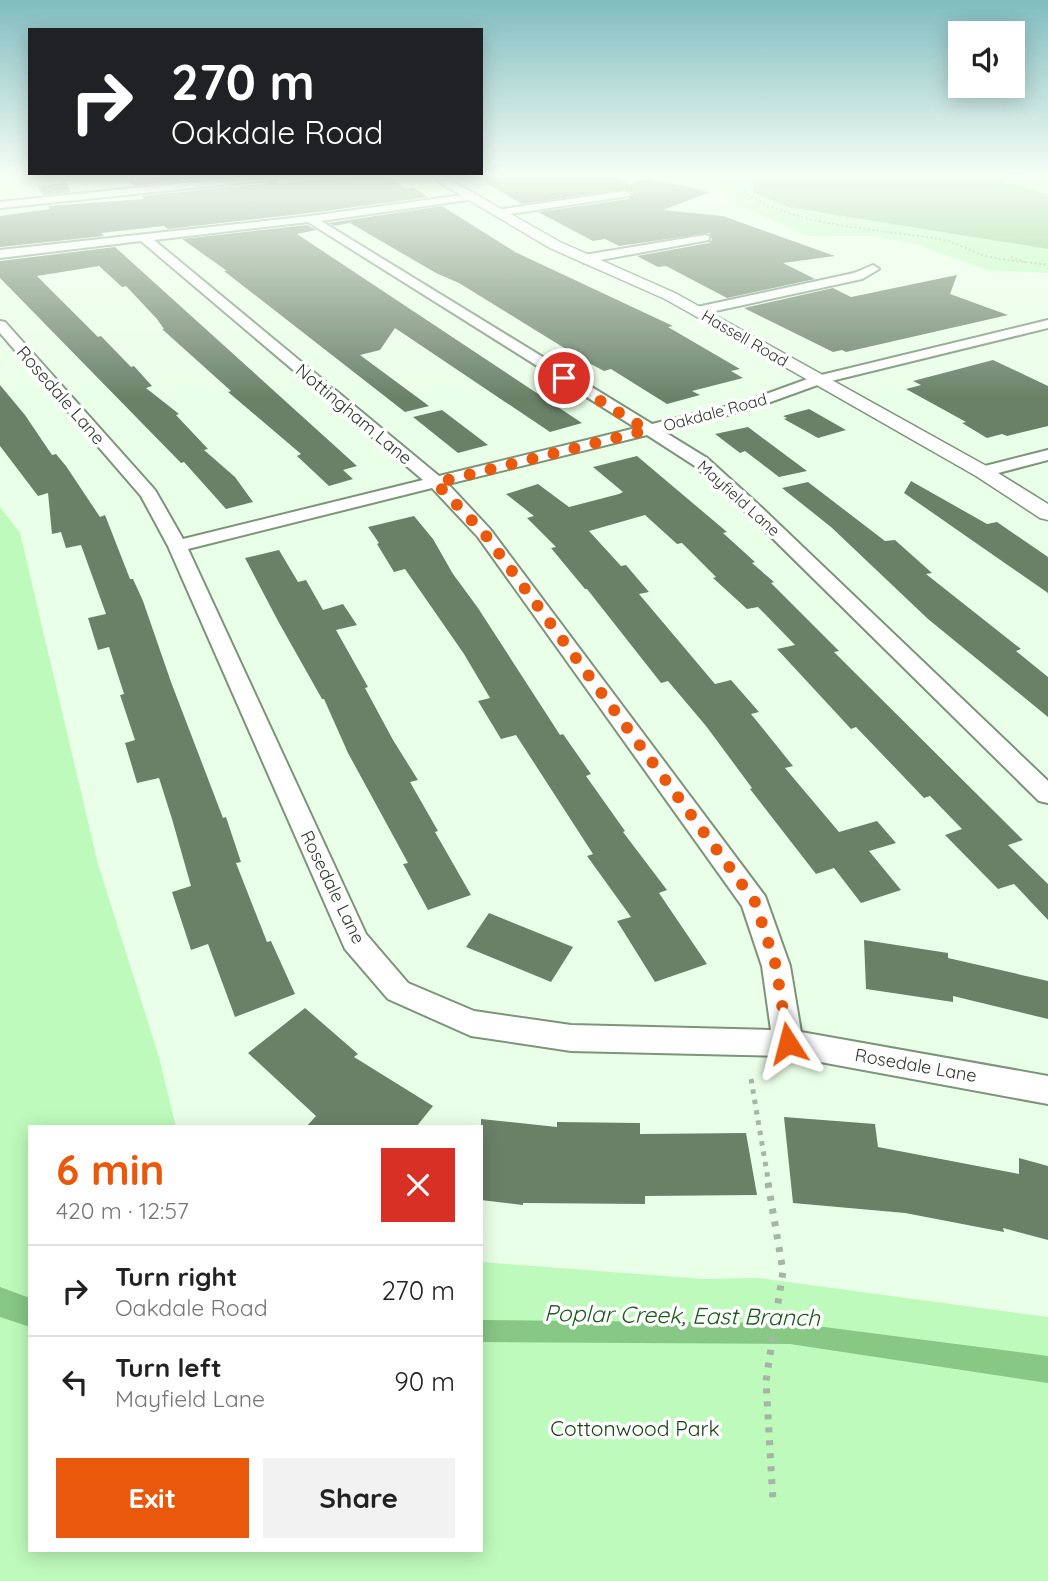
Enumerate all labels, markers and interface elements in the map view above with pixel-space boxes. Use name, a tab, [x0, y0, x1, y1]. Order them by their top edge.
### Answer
map controls	[948, 21, 1025, 98]
button: sound	[948, 21, 1025, 98]
text: 270 m	[171, 51, 315, 112]
icon: right	[56, 56, 147, 147]
text: Oakdale Road	[171, 112, 383, 152]
street label: Hassell Road	[698, 305, 792, 371]
street label: Rosedale Lane	[12, 341, 110, 449]
pin	[534, 348, 594, 408]
street label: Nottingham Lane	[291, 359, 417, 469]
icon: arrive	[545, 359, 583, 397]
street label: Oakdale Road	[661, 389, 769, 435]
street label: Mayfield Lane	[694, 456, 784, 540]
street label: Rosedale Lane	[296, 827, 370, 947]
position arrow	[751, 1006, 825, 1080]
street label: Rosedale Lane	[853, 1043, 979, 1087]
text: 6 min	[56, 1143, 165, 1196]
button: close	[381, 1148, 455, 1222]
text: 420 m · 12:57	[56, 1196, 189, 1225]
text: Turn right	[115, 1260, 237, 1293]
icon: right	[56, 1272, 94, 1310]
text: 270 m	[381, 1274, 455, 1307]
text: Oakdale Road	[115, 1293, 268, 1322]
water label: Poplar Creek, East Branch	[544, 1298, 821, 1332]
text: Turn left	[115, 1351, 222, 1384]
icon: left	[56, 1363, 94, 1401]
text: 90 m	[394, 1365, 455, 1398]
text: Mayfield Lane	[115, 1384, 265, 1413]
park label: Cottonwood Park	[550, 1415, 720, 1441]
button: Exit	[56, 1458, 249, 1538]
button: Share	[263, 1458, 455, 1538]

